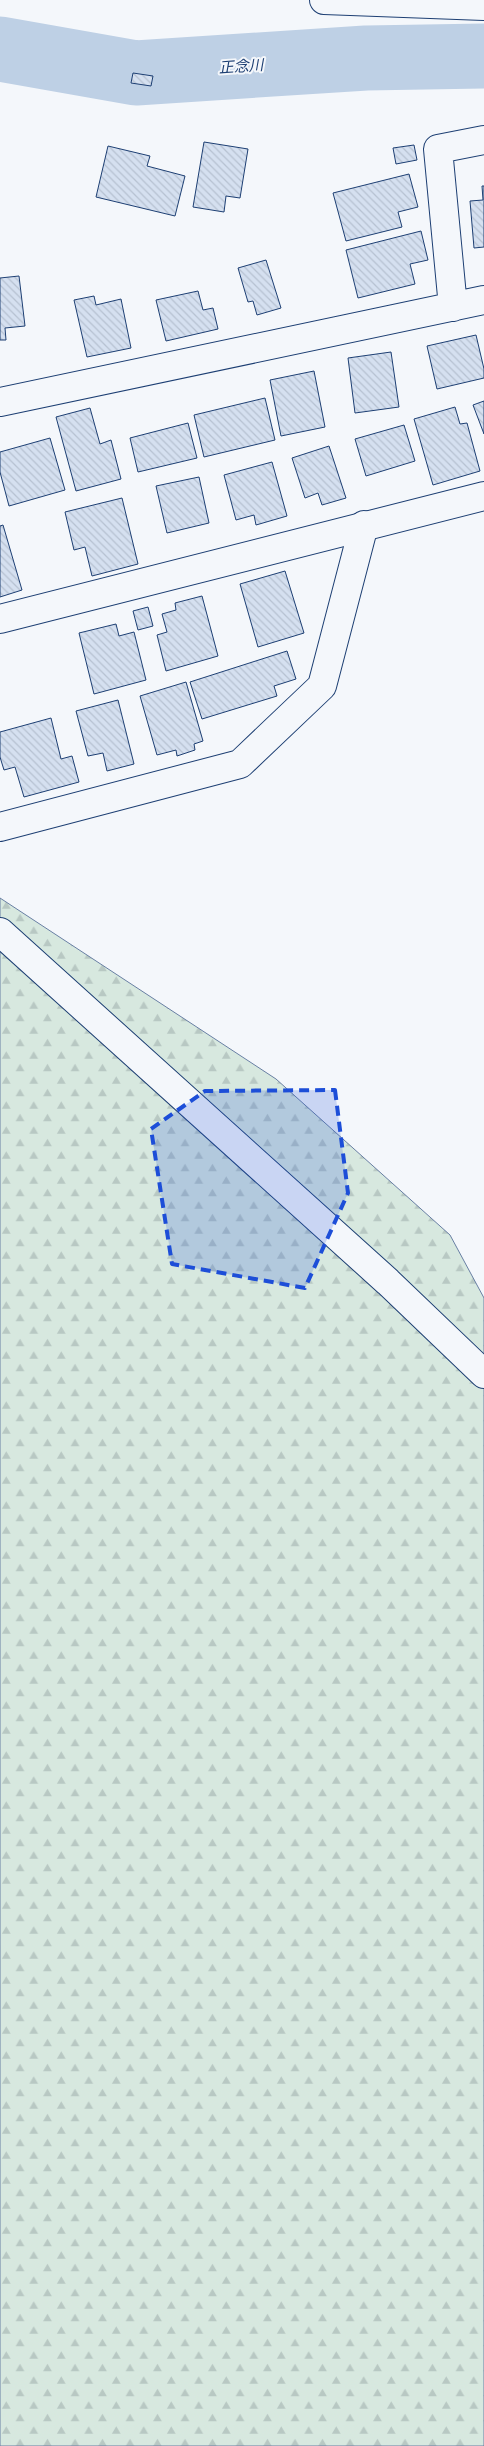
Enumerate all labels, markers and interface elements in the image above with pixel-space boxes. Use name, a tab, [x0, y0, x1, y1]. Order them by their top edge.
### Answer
water label: 正念川	[218, 56, 266, 76]

